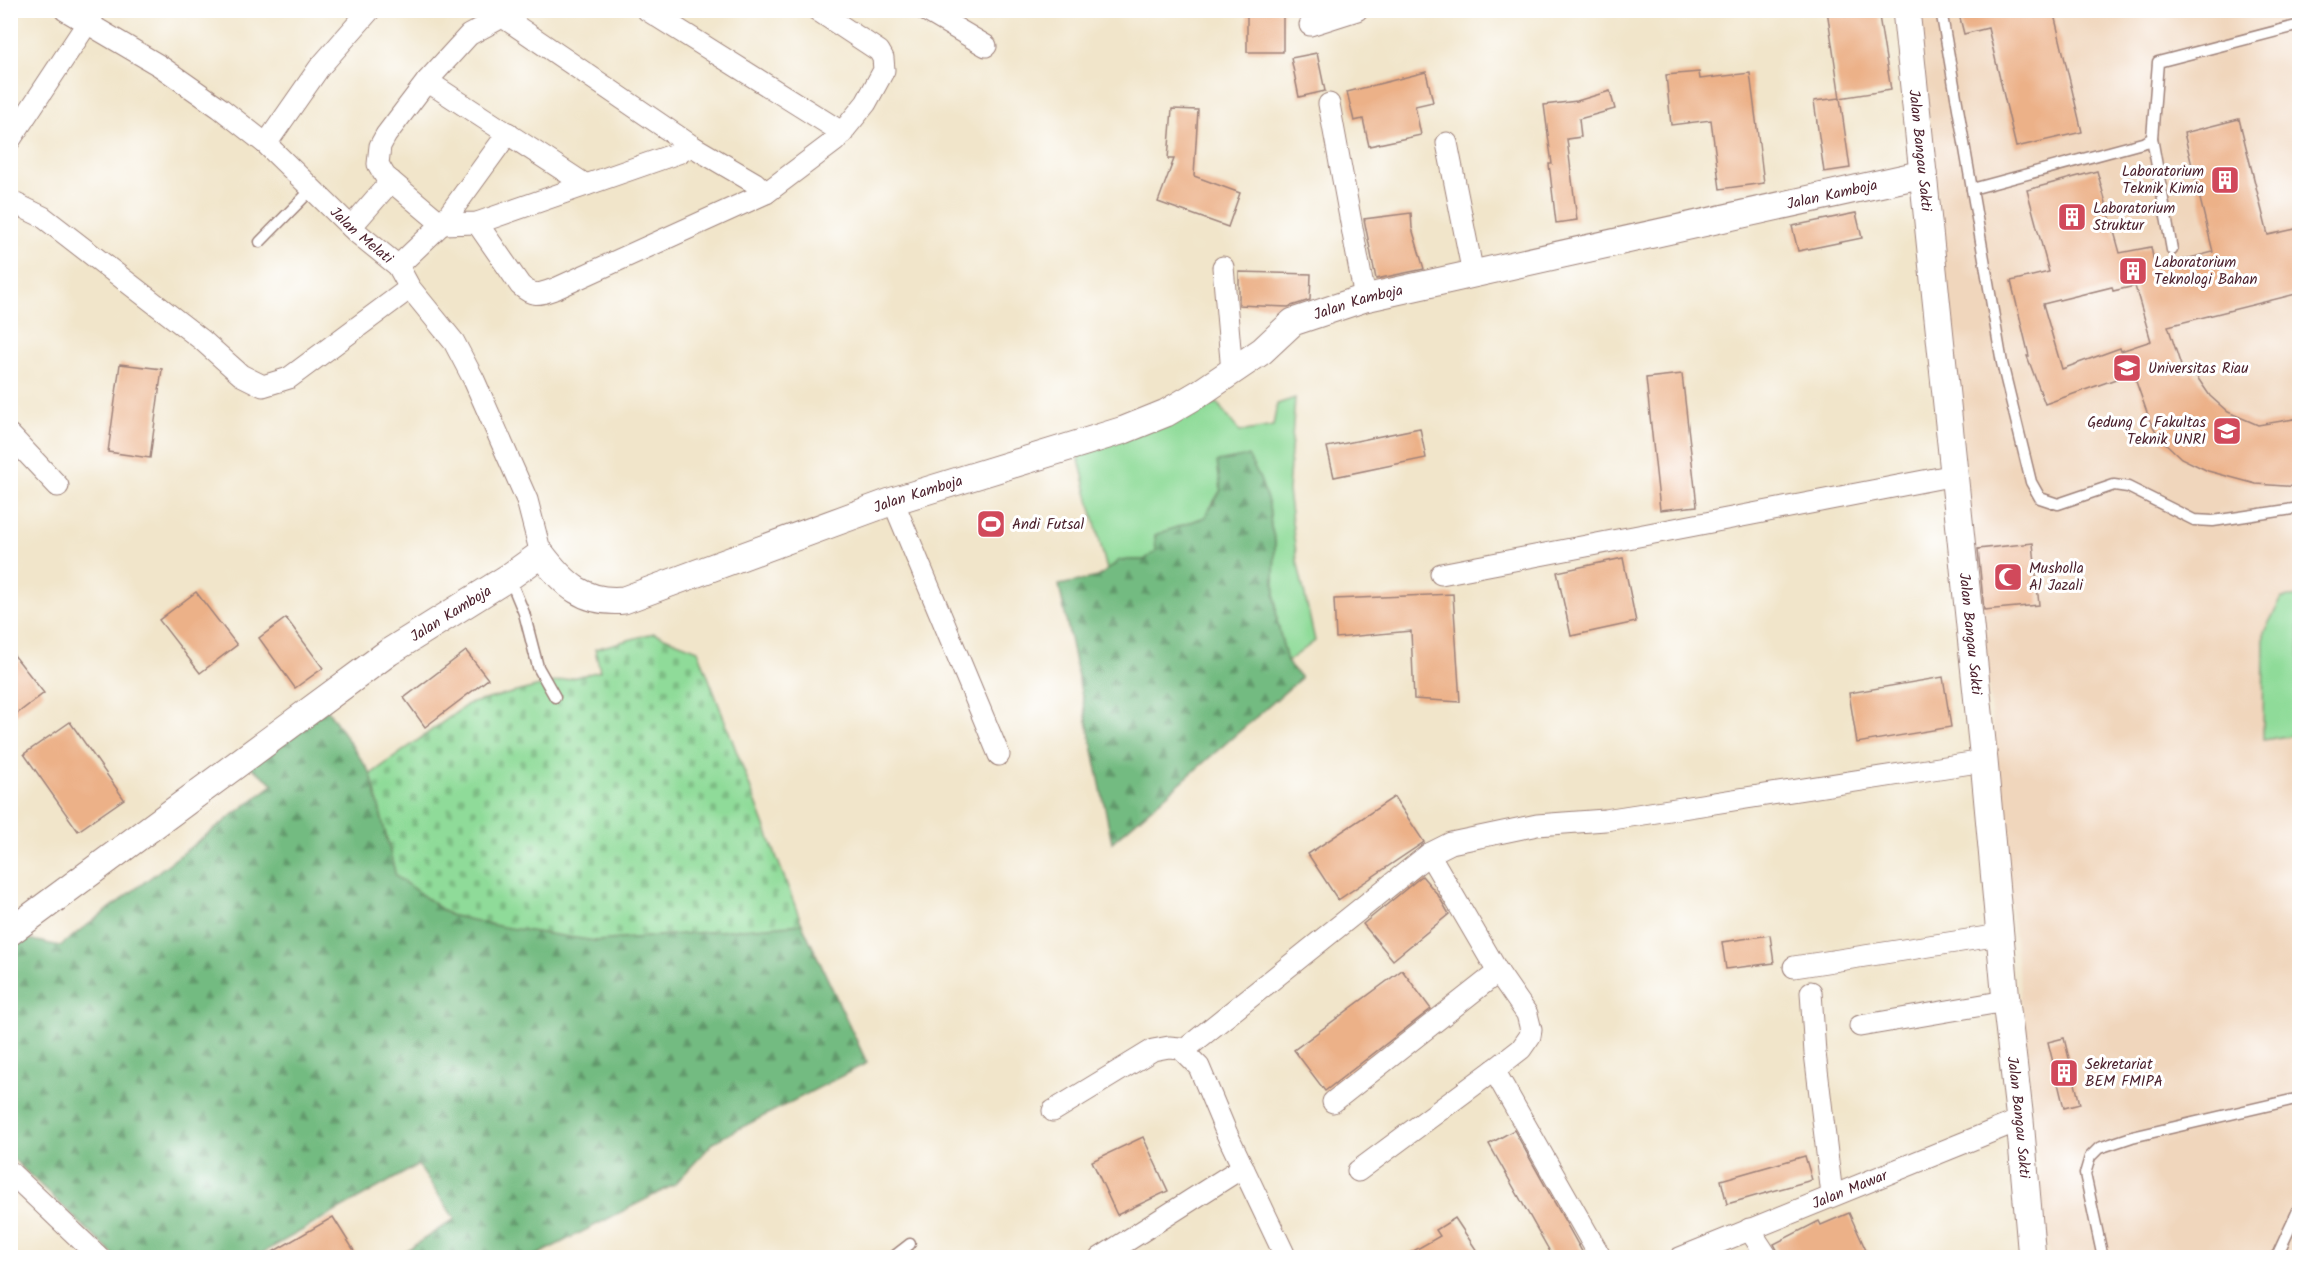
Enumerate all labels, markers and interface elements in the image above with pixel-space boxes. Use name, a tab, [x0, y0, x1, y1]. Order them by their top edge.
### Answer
street label: Jalan Bangau Sakti	[1901, 88, 1938, 214]
place label: Laboratorium Teknik Kimia	[2122, 160, 2204, 201]
building icon: Laboratorium Teknik Kimia	[2209, 164, 2241, 196]
street label: Jalan Kamboja	[1785, 173, 1880, 217]
place label: Laboratorium Struktur	[2093, 197, 2175, 238]
street label: Jalan Melati	[324, 201, 399, 271]
building icon: Laboratorium Struktur	[2056, 201, 2088, 233]
place label: Laboratorium Teknologi Bahan	[2154, 251, 2257, 292]
building icon: Laboratorium Teknologi Bahan	[2117, 255, 2149, 287]
street label: Jalan Kamboja	[1310, 279, 1405, 327]
school or university icon: Universitas Riau	[2111, 352, 2143, 384]
place label: Universitas Riau	[2148, 357, 2248, 381]
place label: Gedung C Fakultas Teknik UNRI	[2087, 411, 2207, 452]
school or university icon: Gedung C Fakultas Teknik UNRI	[2211, 415, 2243, 447]
street label: Jalan Kamboja	[870, 469, 966, 520]
sports icon: Andi Futsal	[975, 508, 1007, 540]
place label: Andi Futsal	[1012, 513, 1084, 537]
place label: Musholla Al Jazali	[2029, 557, 2084, 598]
mosque icon: Musholla Al Jazali	[1992, 561, 2024, 593]
street label: Jalan Bangau Sakti	[1952, 572, 1988, 697]
street label: Jalan Kamboja	[406, 580, 497, 649]
place label: Sekretariat BEM FMIPA	[2085, 1053, 2163, 1094]
street label: Jalan Bangau Sakti	[2000, 1055, 2036, 1181]
building icon: Sekretariat BEM FMIPA	[2048, 1057, 2080, 1089]
street label: Jalan Mawar	[1808, 1164, 1892, 1216]

